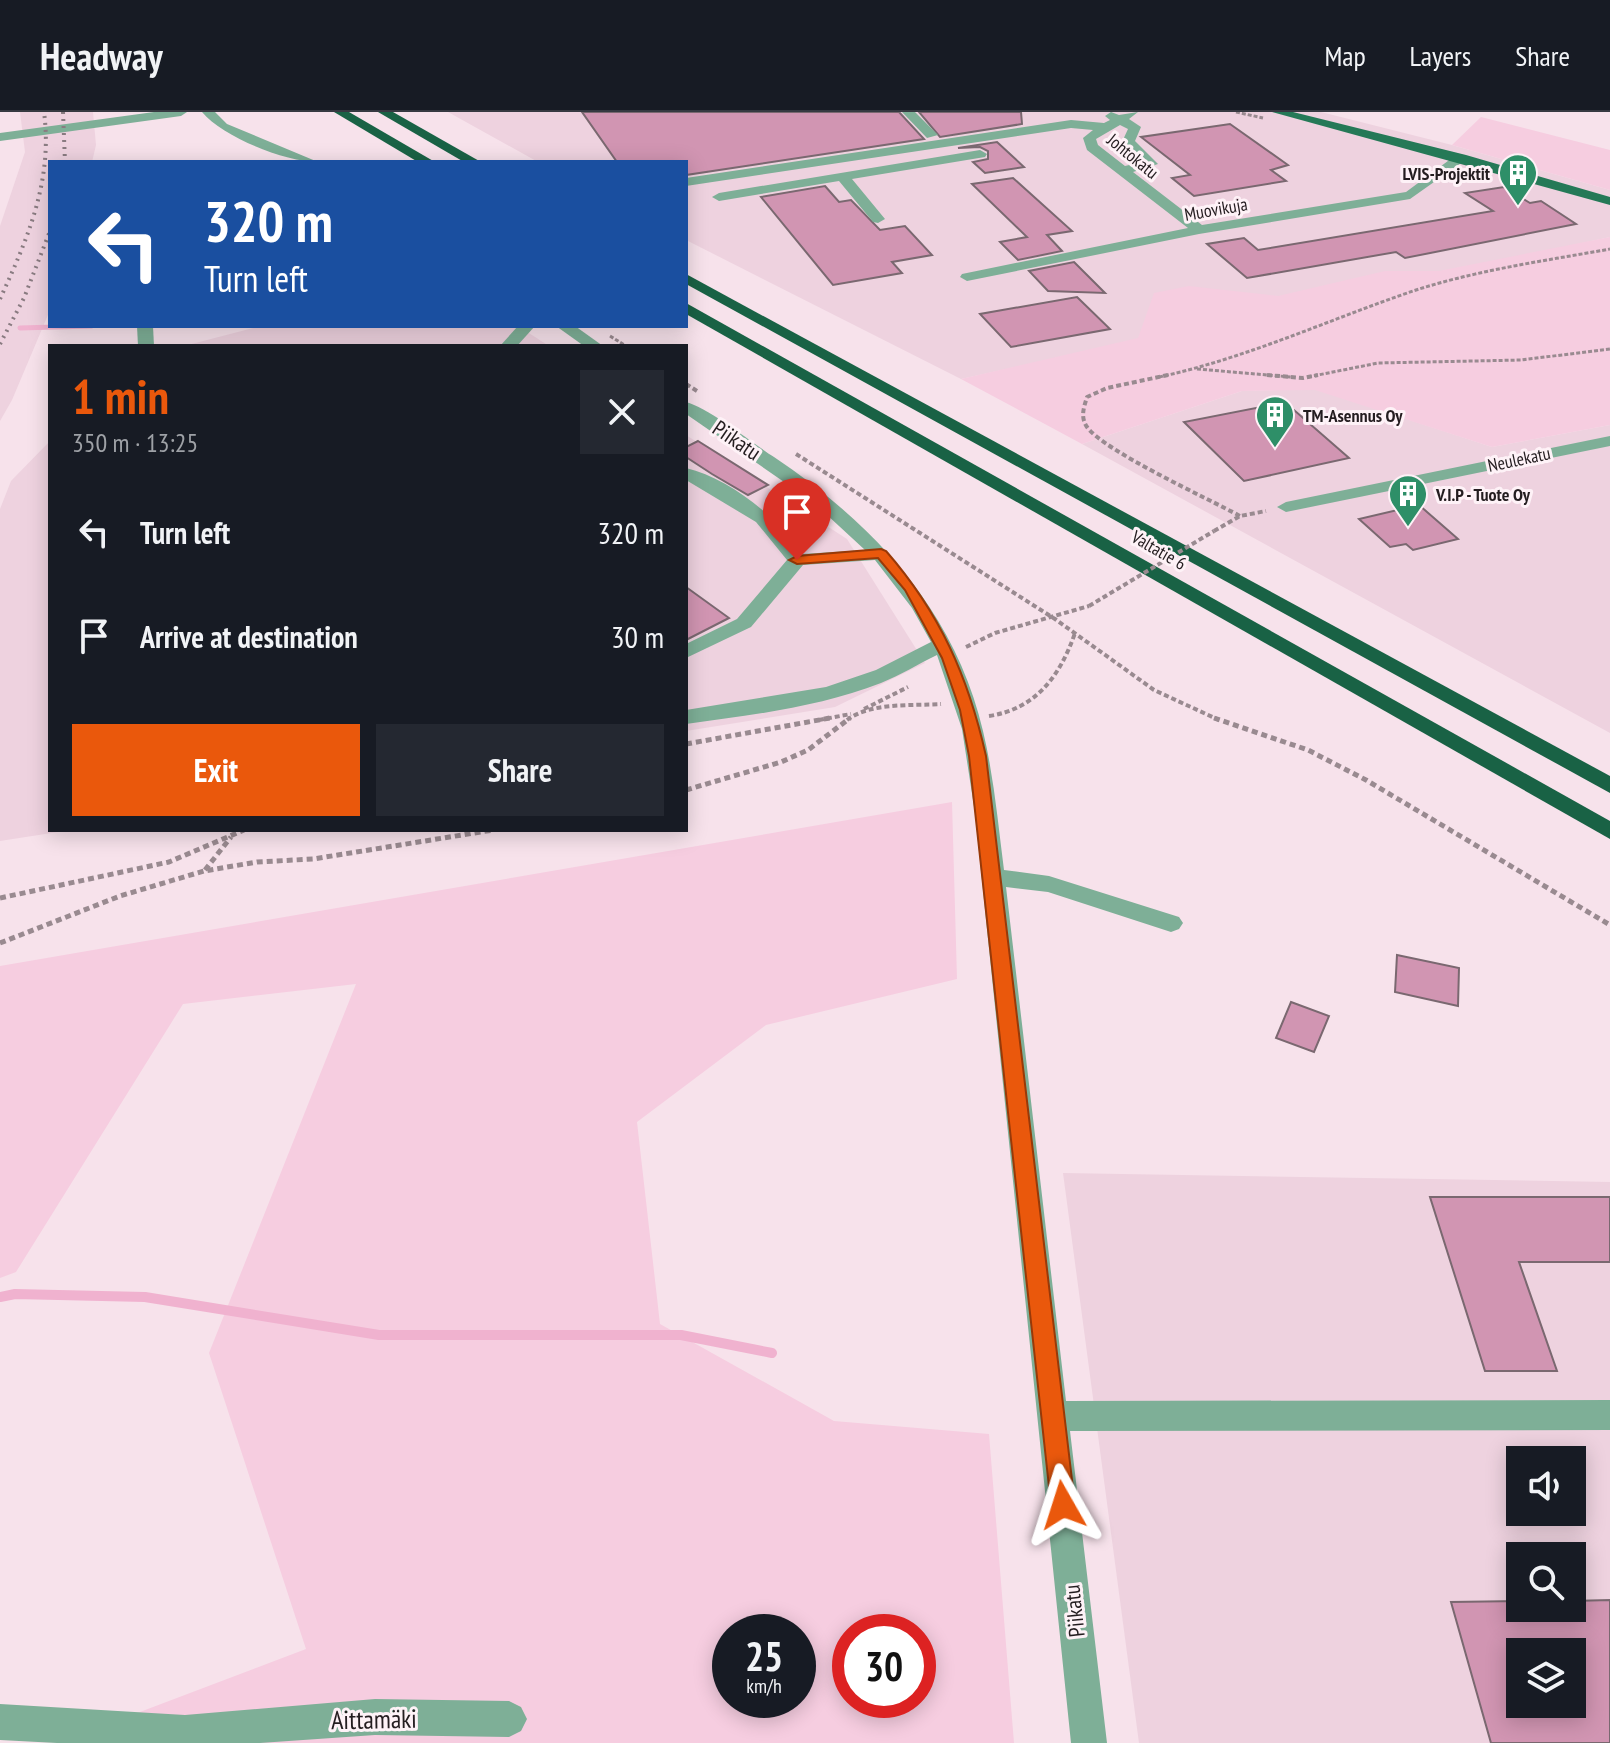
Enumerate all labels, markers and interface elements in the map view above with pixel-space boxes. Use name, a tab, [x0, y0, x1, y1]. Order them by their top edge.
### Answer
text: Headway	[40, 31, 163, 80]
text: Map	[1324, 37, 1366, 74]
text: Layers	[1410, 37, 1471, 74]
text: Share	[1515, 37, 1570, 74]
street label: Johtokatu	[1102, 128, 1163, 184]
building icon: LVIS-Projektit	[1497, 152, 1539, 207]
place label: LVIS-Projektit	[1402, 162, 1491, 185]
text: 320 m	[204, 185, 333, 257]
icon: left	[72, 192, 176, 296]
street label: Muovikuja	[1183, 192, 1249, 226]
text: Turn left	[204, 255, 308, 302]
text: 1 min	[72, 365, 169, 427]
button: close	[580, 370, 664, 454]
building icon: TM-Asennus Oy	[1254, 394, 1296, 449]
place label: TM-Asennus Oy	[1303, 404, 1403, 427]
street label: Piikatu	[707, 414, 767, 466]
text: 350 m · 13:25	[72, 426, 198, 459]
street label: Neulekatu	[1486, 441, 1552, 477]
building icon: V.I.P - Tuote Oy	[1387, 473, 1429, 528]
pin	[763, 478, 831, 560]
place label: V.I.P - Tuote Oy	[1435, 483, 1531, 506]
icon: arrive	[775, 490, 819, 534]
icon: left	[72, 510, 116, 554]
text: Turn left	[140, 513, 230, 552]
text: 320 m	[598, 513, 664, 552]
street label: Valtatie 6	[1127, 525, 1190, 575]
icon: arrive	[72, 614, 116, 658]
text: Arrive at destination	[140, 617, 358, 656]
text: 30 m	[611, 617, 664, 656]
button: Exit	[72, 724, 360, 816]
button: Share	[376, 724, 664, 816]
map controls	[1506, 1446, 1586, 1718]
button: sound	[1506, 1446, 1586, 1526]
position arrow	[1021, 1463, 1105, 1547]
button: search	[1506, 1542, 1586, 1622]
street label: Piikatu	[1057, 1583, 1091, 1639]
speed limit sign: 30	[832, 1614, 936, 1718]
text: 25	[745, 1630, 783, 1682]
button: layers	[1506, 1638, 1586, 1718]
text: km/h	[746, 1673, 782, 1699]
street label: Aittamäki	[331, 1702, 417, 1736]

